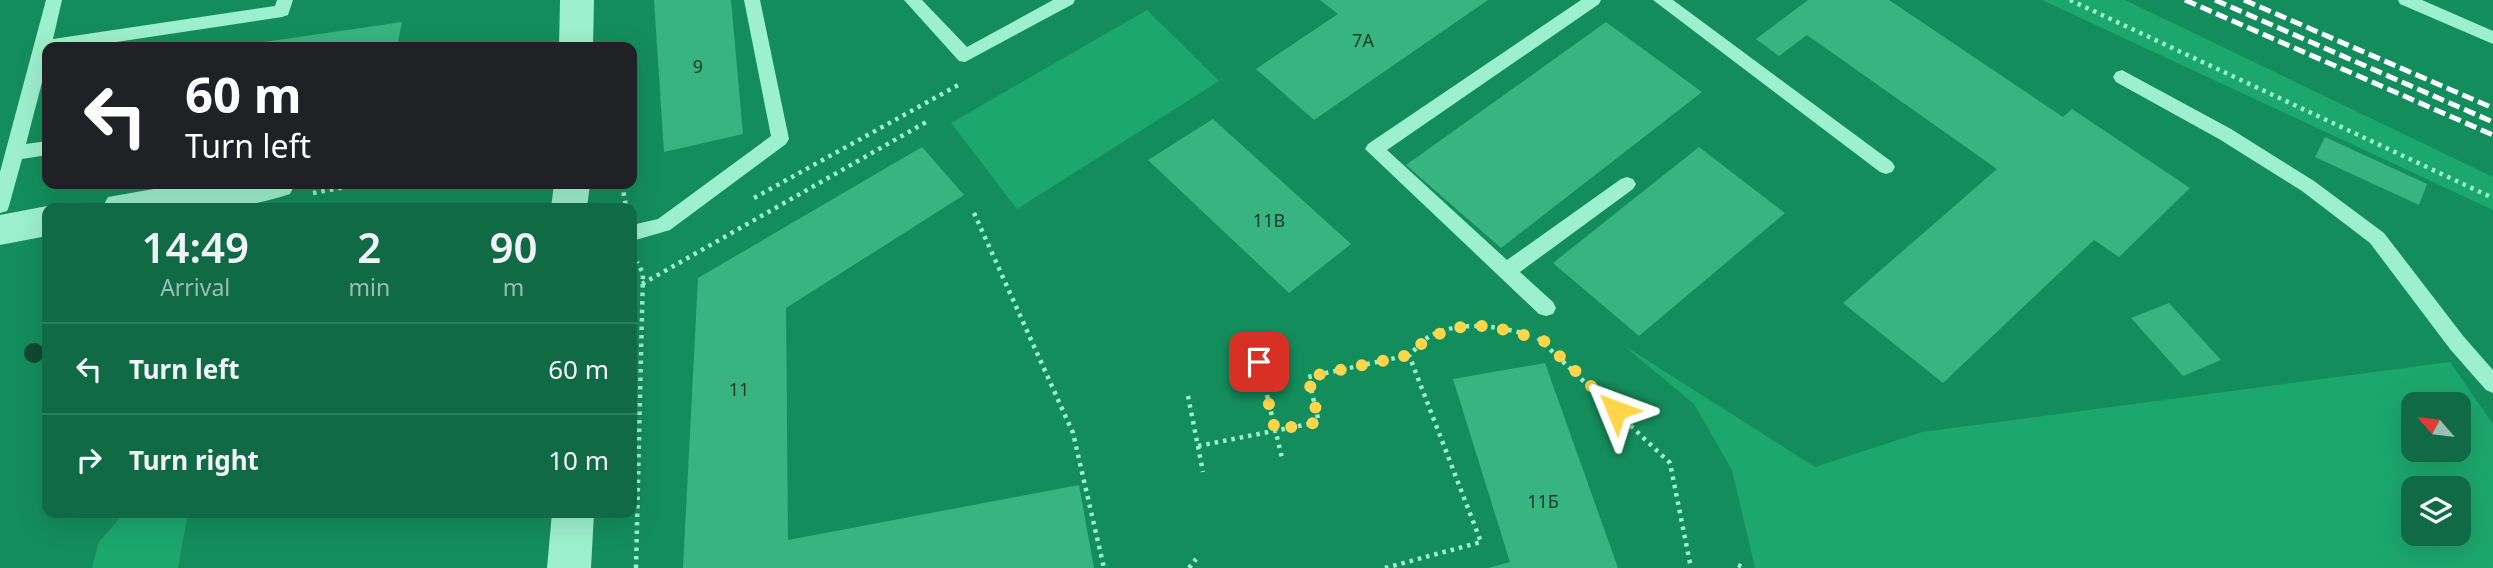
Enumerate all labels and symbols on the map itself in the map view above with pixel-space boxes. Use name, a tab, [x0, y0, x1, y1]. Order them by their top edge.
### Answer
house number: 7А	[1352, 28, 1374, 52]
house number: 9	[693, 54, 703, 78]
house number: 11В	[1253, 208, 1285, 232]
pin	[1229, 332, 1289, 392]
position arrow	[1579, 373, 1653, 447]
house number: 11	[729, 377, 749, 401]
north arrow	[2401, 392, 2471, 462]
house number: 11Б	[1527, 489, 1559, 513]

